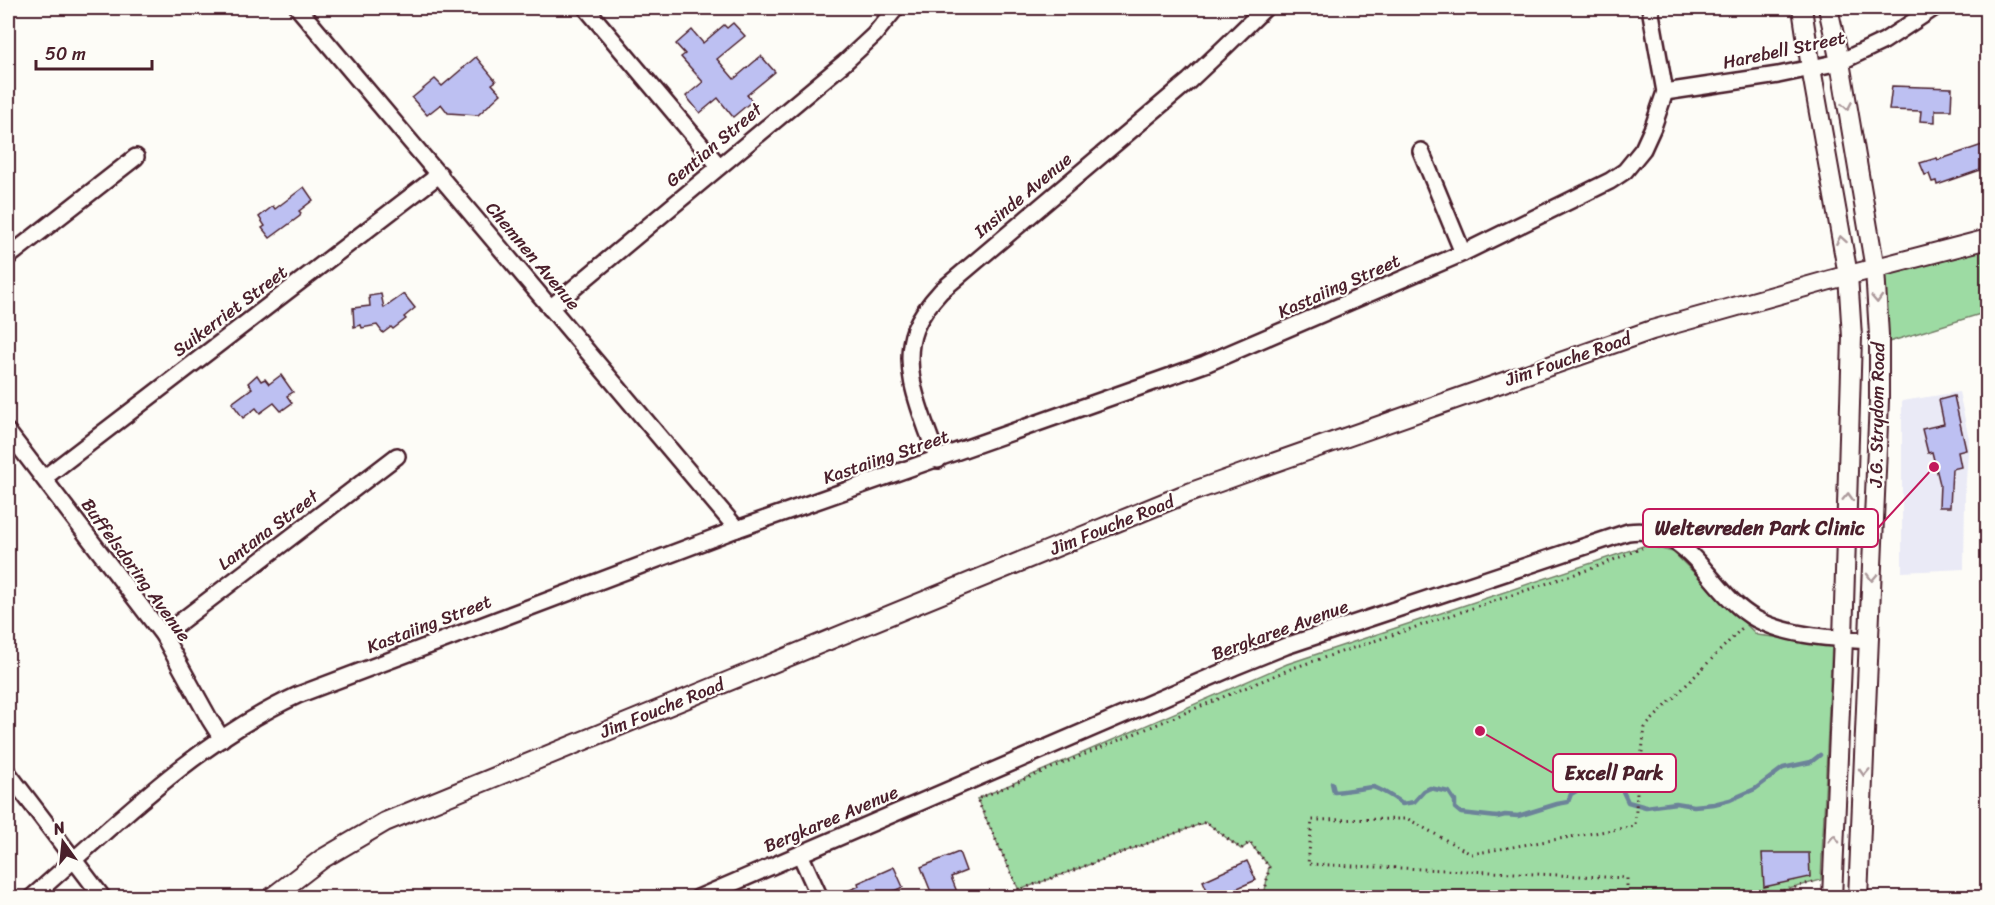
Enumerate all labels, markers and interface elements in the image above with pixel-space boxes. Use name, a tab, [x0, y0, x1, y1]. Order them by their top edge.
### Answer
street label: Harebell Street	[1720, 21, 1848, 79]
scale bar	[36, 33, 152, 71]
text: 50 m	[45, 38, 86, 70]
street label: Gentian Street	[658, 94, 770, 195]
one-way arrow	[1840, 101, 1853, 111]
street label: Insinde Avenue	[966, 144, 1080, 247]
street label: Chemnen Avenue	[477, 194, 589, 318]
one-way arrow	[1835, 235, 1848, 245]
street label: Kastaiing Street	[1272, 245, 1406, 327]
street label: Suikerriet Street	[165, 257, 295, 365]
one-way arrow	[1870, 294, 1883, 303]
street label: Jim Fouche Road	[1500, 322, 1637, 396]
street label: J.G. Strydom Road	[1860, 341, 1894, 489]
street label: Kastaiing Street	[819, 420, 954, 494]
street label: Lantana Street	[211, 481, 326, 579]
street label: Jim Fouche Road	[1044, 485, 1180, 565]
street label: Buffelsdoring Avenue	[73, 491, 199, 649]
one-way arrow	[1842, 493, 1854, 502]
callout: Weltevreden Park Clinic	[1643, 509, 1878, 547]
text: Weltevreden Park Clinic	[1655, 511, 1865, 546]
one-way arrow	[1866, 573, 1878, 582]
street label: Kastaiing Street	[362, 585, 496, 663]
street label: Bergkaree Avenue	[1207, 590, 1353, 670]
street label: Jim Fouche Road	[594, 668, 730, 748]
callout: Excell Park	[1553, 754, 1676, 792]
text: Excell Park	[1564, 756, 1664, 791]
one-way arrow	[1857, 768, 1870, 777]
street label: Bergkaree Avenue	[759, 776, 903, 862]
north arrow	[33, 812, 93, 872]
text: N	[49, 812, 69, 844]
one-way arrow	[1828, 835, 1841, 844]

